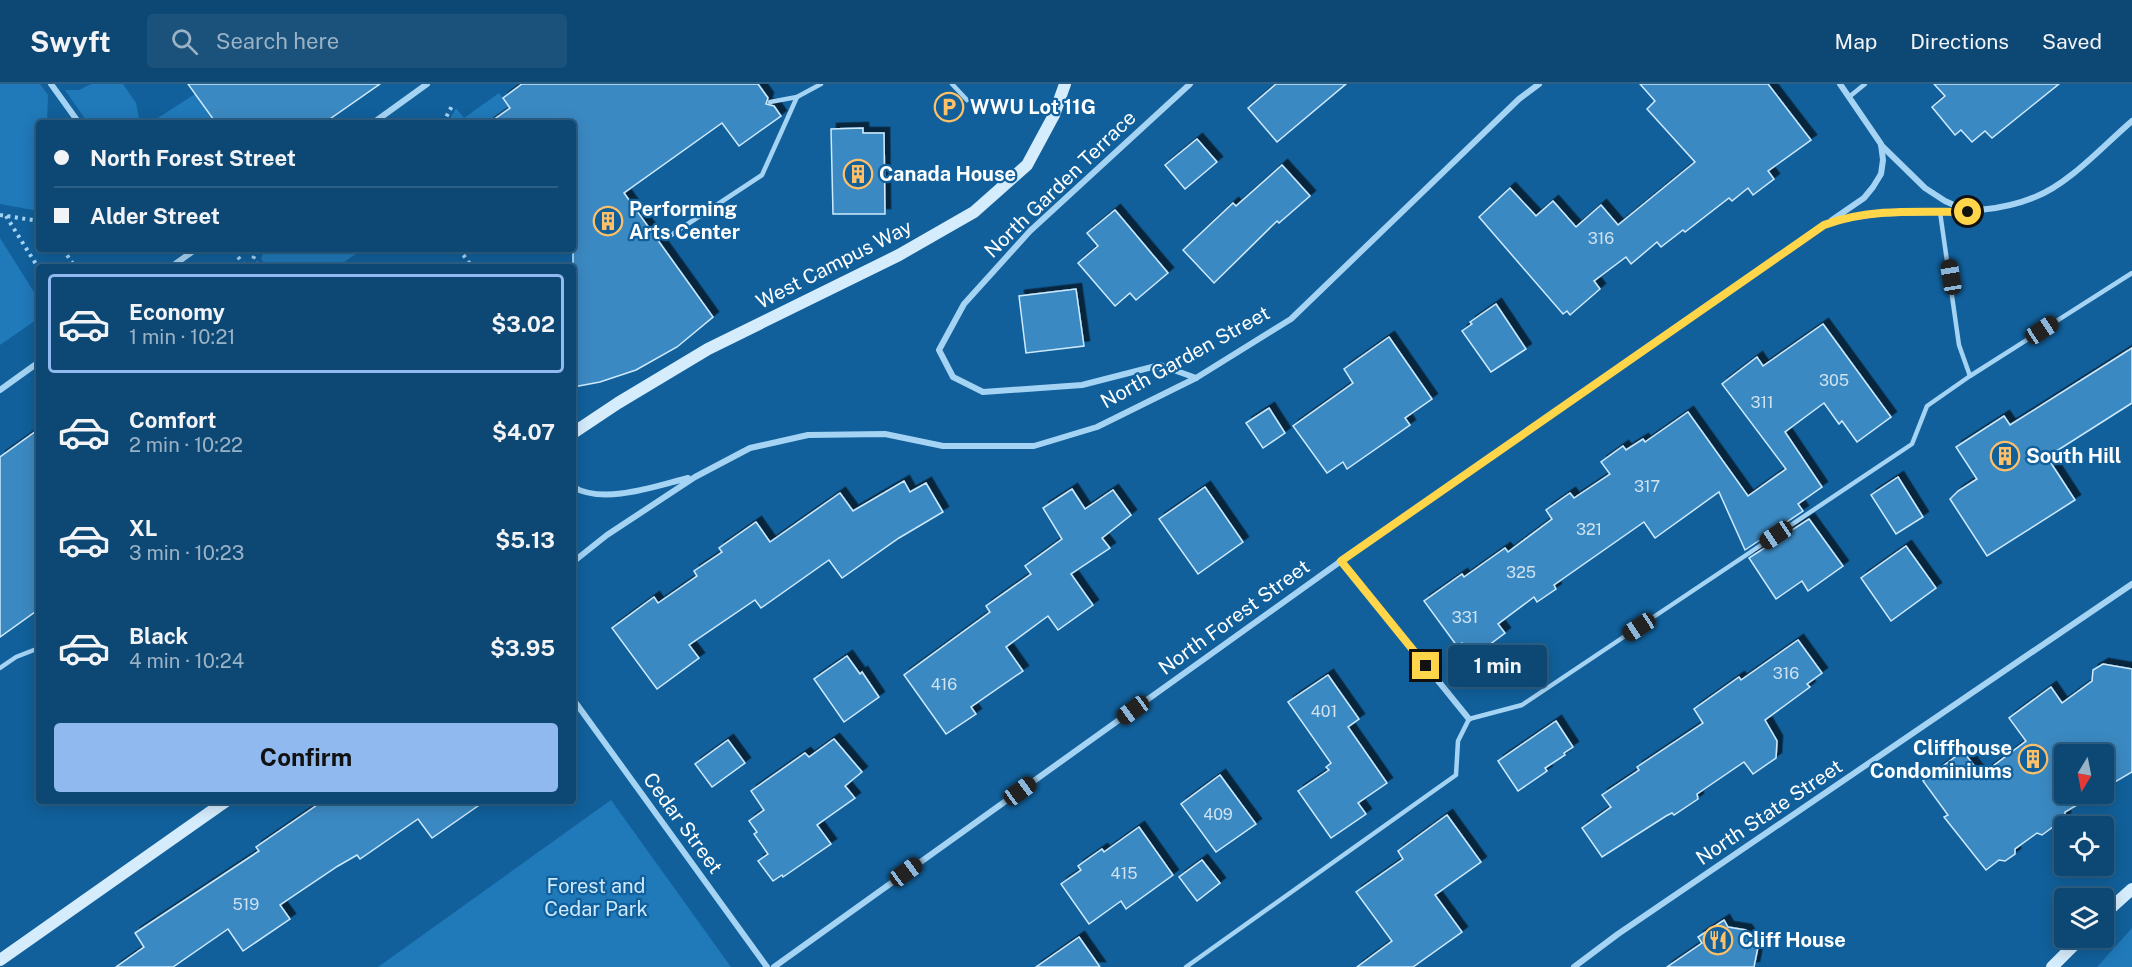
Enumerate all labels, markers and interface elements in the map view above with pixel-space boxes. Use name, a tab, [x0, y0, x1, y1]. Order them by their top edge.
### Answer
search box	[147, 14, 567, 68]
text: Swyft	[30, 25, 111, 58]
icon: search	[168, 25, 201, 58]
text: Search here	[216, 28, 339, 54]
text: Map	[1835, 29, 1877, 54]
text: Directions	[1910, 29, 2009, 54]
text: Saved	[2042, 29, 2102, 54]
parking icon: WWU Lot 11G	[933, 91, 965, 123]
place label: WWU Lot 11G	[970, 95, 1096, 119]
street label: North Garden Terrace	[979, 105, 1141, 263]
text: North Forest Street	[90, 145, 296, 171]
building icon: Canada House	[842, 158, 874, 190]
place label: Canada House	[879, 162, 1016, 186]
place label: Performing Arts Center	[629, 197, 740, 244]
route start	[1954, 198, 1981, 225]
text: Alder Street	[90, 203, 220, 229]
building icon: Performing Arts Center	[592, 205, 624, 237]
street label: West Campus Way	[752, 214, 916, 314]
house number: 316	[1588, 229, 1614, 248]
car	[1939, 258, 1963, 296]
icon: car	[57, 297, 111, 351]
text: Economy	[129, 299, 225, 325]
street label: North Garden Street	[1096, 301, 1274, 413]
text: $3.02	[491, 311, 555, 337]
car	[2022, 313, 2062, 347]
text: 1 min · 10:21	[129, 325, 235, 349]
house number: 305	[1819, 371, 1849, 390]
house number: 311	[1750, 393, 1774, 412]
icon: car	[57, 405, 111, 459]
text: Comfort	[129, 407, 216, 433]
text: $4.07	[492, 419, 555, 445]
text: 2 min · 10:22	[129, 433, 243, 457]
building icon: South Hill	[1989, 440, 2021, 472]
place label: South Hill	[2026, 444, 2121, 468]
house number: 317	[1634, 477, 1660, 496]
icon: car	[57, 513, 111, 567]
text: XL	[129, 515, 157, 541]
car	[1756, 517, 1796, 553]
house number: 321	[1576, 520, 1602, 539]
text: $5.13	[495, 527, 555, 553]
text: 3 min · 10:23	[129, 541, 244, 565]
street label: North Forest Street	[1154, 554, 1314, 680]
house number: 325	[1506, 563, 1536, 582]
house number: 331	[1452, 608, 1478, 627]
car	[1619, 610, 1659, 644]
icon: car	[57, 621, 111, 675]
text: Black	[129, 623, 188, 649]
text: $3.95	[490, 635, 555, 661]
callout: 1 min	[1447, 645, 1546, 687]
text: 4 min · 10:24	[129, 649, 244, 673]
route end	[1412, 652, 1439, 679]
text: 1 min	[1473, 654, 1522, 678]
house number: 316	[1773, 664, 1799, 683]
house number: 416	[931, 675, 957, 694]
car	[1113, 692, 1153, 728]
house number: 401	[1311, 702, 1337, 721]
button: Confirm	[54, 723, 558, 792]
place label: Cliffhouse Condominiums	[1870, 736, 2012, 783]
building icon: Cliffhouse Condominiums	[2017, 743, 2049, 775]
north arrow	[2054, 744, 2114, 804]
map controls	[2054, 744, 2114, 948]
street label: North State Street	[1691, 754, 1847, 870]
street label: Cedar Street	[638, 768, 728, 878]
car	[1000, 773, 1040, 809]
house number: 409	[1203, 805, 1233, 824]
button: locate	[2054, 816, 2114, 876]
car	[886, 854, 926, 890]
house number: 415	[1111, 864, 1137, 883]
park label: Forest and Cedar Park	[544, 874, 648, 921]
button: layers	[2054, 888, 2114, 948]
house number: 519	[233, 895, 259, 914]
restaurant icon: Cliff House	[1702, 924, 1734, 956]
place label: Cliff House	[1739, 928, 1846, 952]

